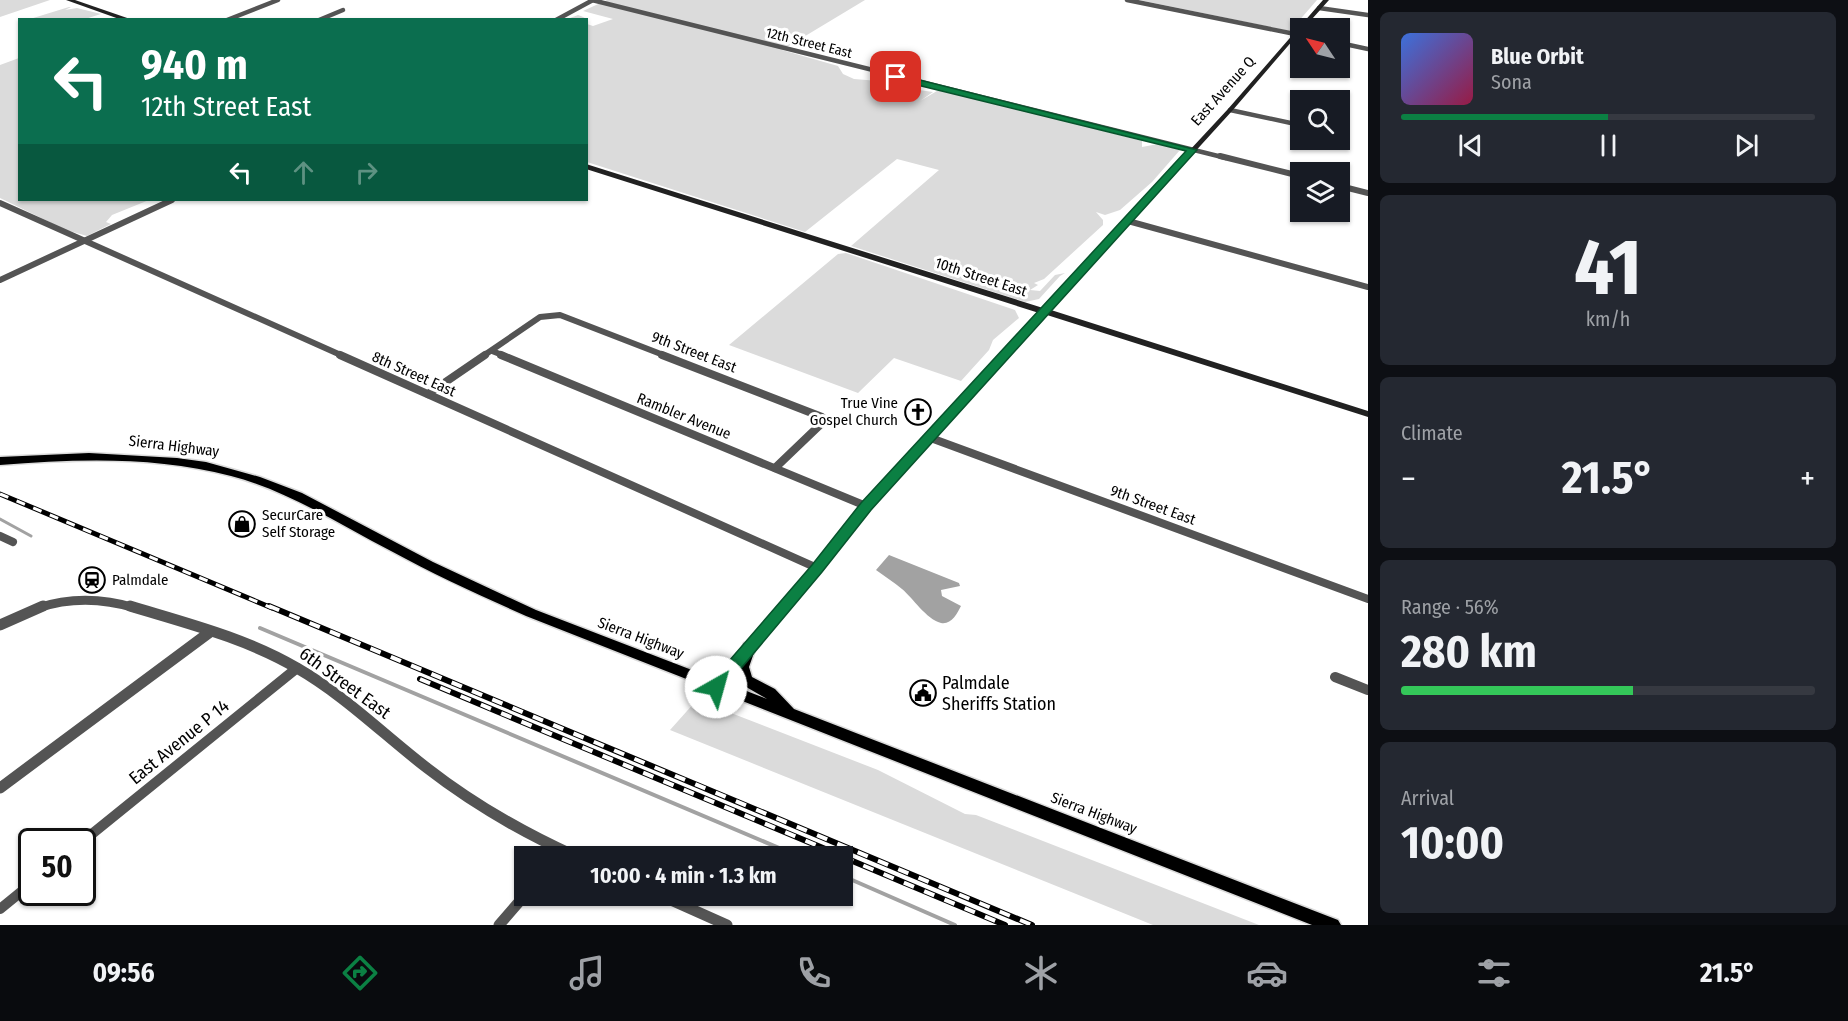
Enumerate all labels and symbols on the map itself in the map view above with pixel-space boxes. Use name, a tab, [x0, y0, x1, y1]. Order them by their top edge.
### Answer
north arrow	[1290, 18, 1350, 78]
street label: 12th Street East	[764, 24, 854, 62]
pin	[870, 51, 921, 102]
street label: East Avenue Q	[1187, 52, 1259, 129]
street label: 10th Street East	[933, 254, 1029, 300]
street label: 9th Street East	[649, 328, 739, 376]
street label: 8th Street East	[369, 348, 459, 400]
street label: Rambler Avenue	[634, 389, 734, 443]
place label: True Vine Gospel Church	[810, 394, 898, 429]
church icon: True Vine Gospel Church	[903, 397, 933, 427]
street label: Sierra Highway	[128, 432, 220, 461]
street label: 9th Street East	[1108, 481, 1198, 529]
place label: SecurCare Self Storage	[262, 506, 335, 541]
shop icon: SecurCare Self Storage	[227, 509, 257, 539]
station icon: Palmdale	[77, 565, 107, 595]
place label: Palmdale	[112, 571, 168, 589]
street label: Sierra Highway	[595, 613, 687, 663]
street label: 6th Street East	[295, 643, 395, 724]
position arrow	[684, 655, 748, 719]
place label: Palmdale Sheriffs Station	[942, 672, 1056, 715]
public building icon: Palmdale Sheriffs Station	[908, 678, 938, 708]
street label: East Avenue P 14	[125, 695, 234, 789]
street label: Sierra Highway	[1048, 788, 1140, 838]
speed limit sign: 50	[18, 828, 96, 906]

